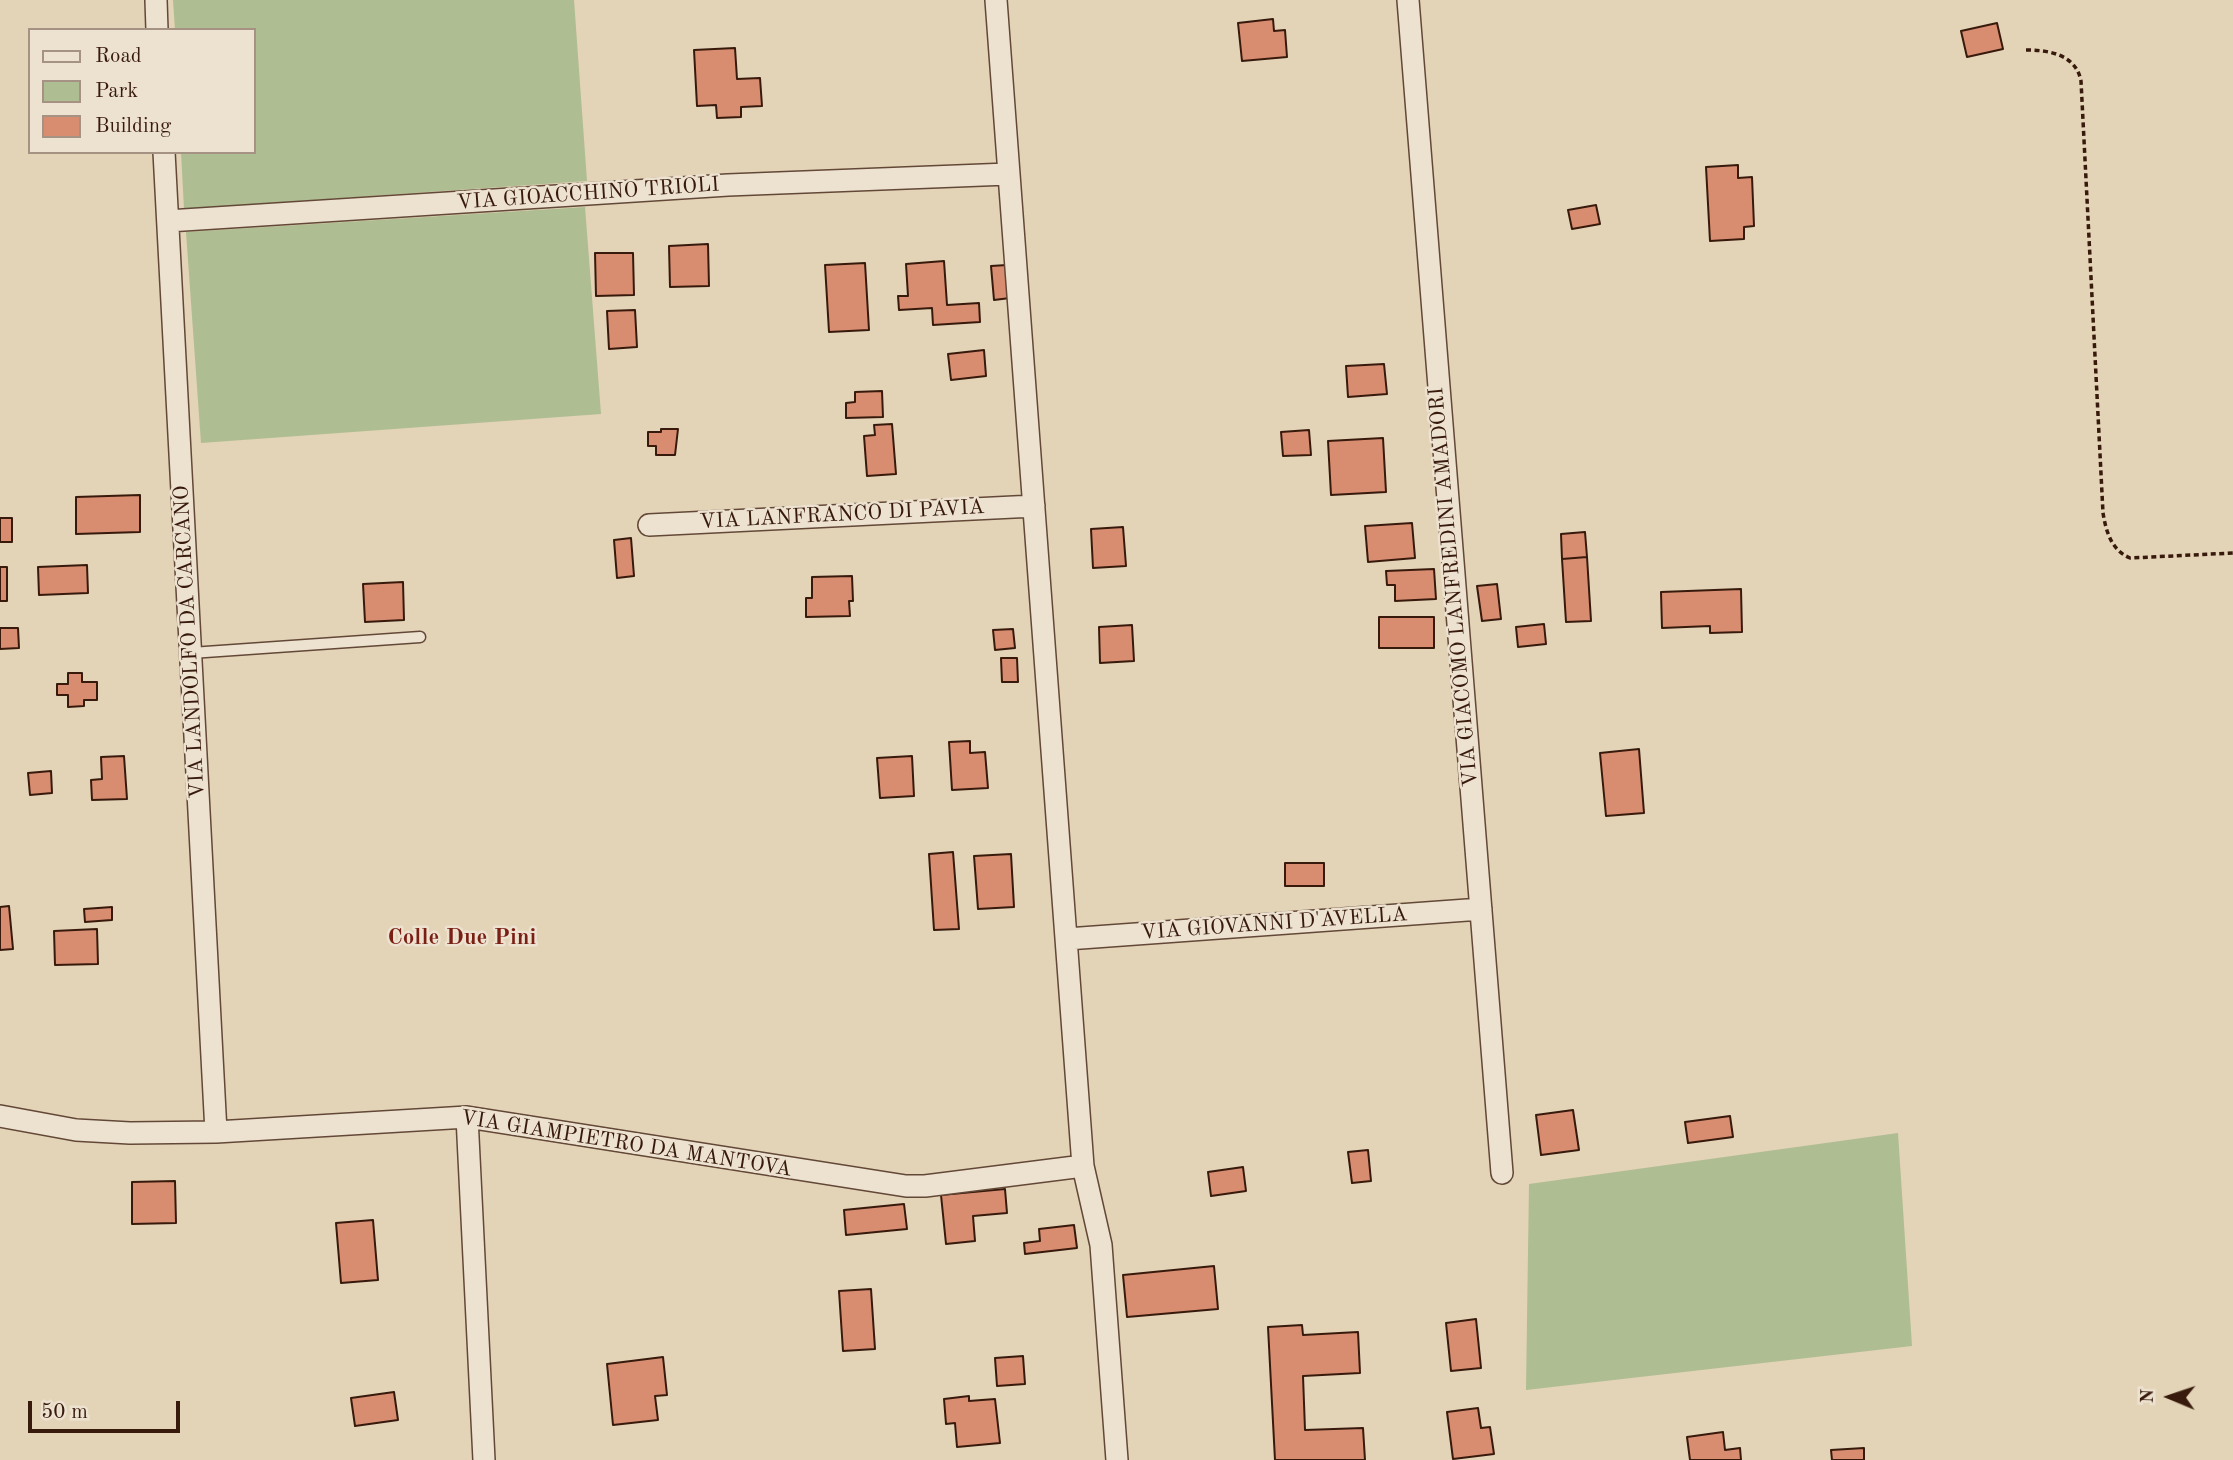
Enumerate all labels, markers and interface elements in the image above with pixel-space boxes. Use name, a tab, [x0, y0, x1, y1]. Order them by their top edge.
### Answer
legend	[28, 28, 256, 154]
text: Road	[95, 46, 142, 67]
text: Park	[95, 81, 138, 102]
text: Building	[95, 116, 171, 137]
street label: VIA GIOACCHINO TRIOLI	[456, 172, 720, 216]
street label: VIA GIACOMO LANFREDINI AMADORI	[1424, 386, 1484, 788]
street label: VIA LANDOLFO DA CARCANO	[169, 485, 211, 799]
street label: VIA LANFRANCO DI PAVIA	[699, 495, 985, 535]
street label: VIA GIOVANNI D'AVELLA	[1140, 902, 1408, 946]
district label: Colle Due Pini	[388, 924, 536, 952]
street label: VIA GIAMPIETRO DA MANTOVA	[459, 1105, 793, 1183]
north arrow	[2135, 1362, 2205, 1432]
scale bar	[32, 1386, 184, 1430]
text: N	[2139, 1389, 2158, 1404]
text: 50 m	[41, 1402, 88, 1423]

